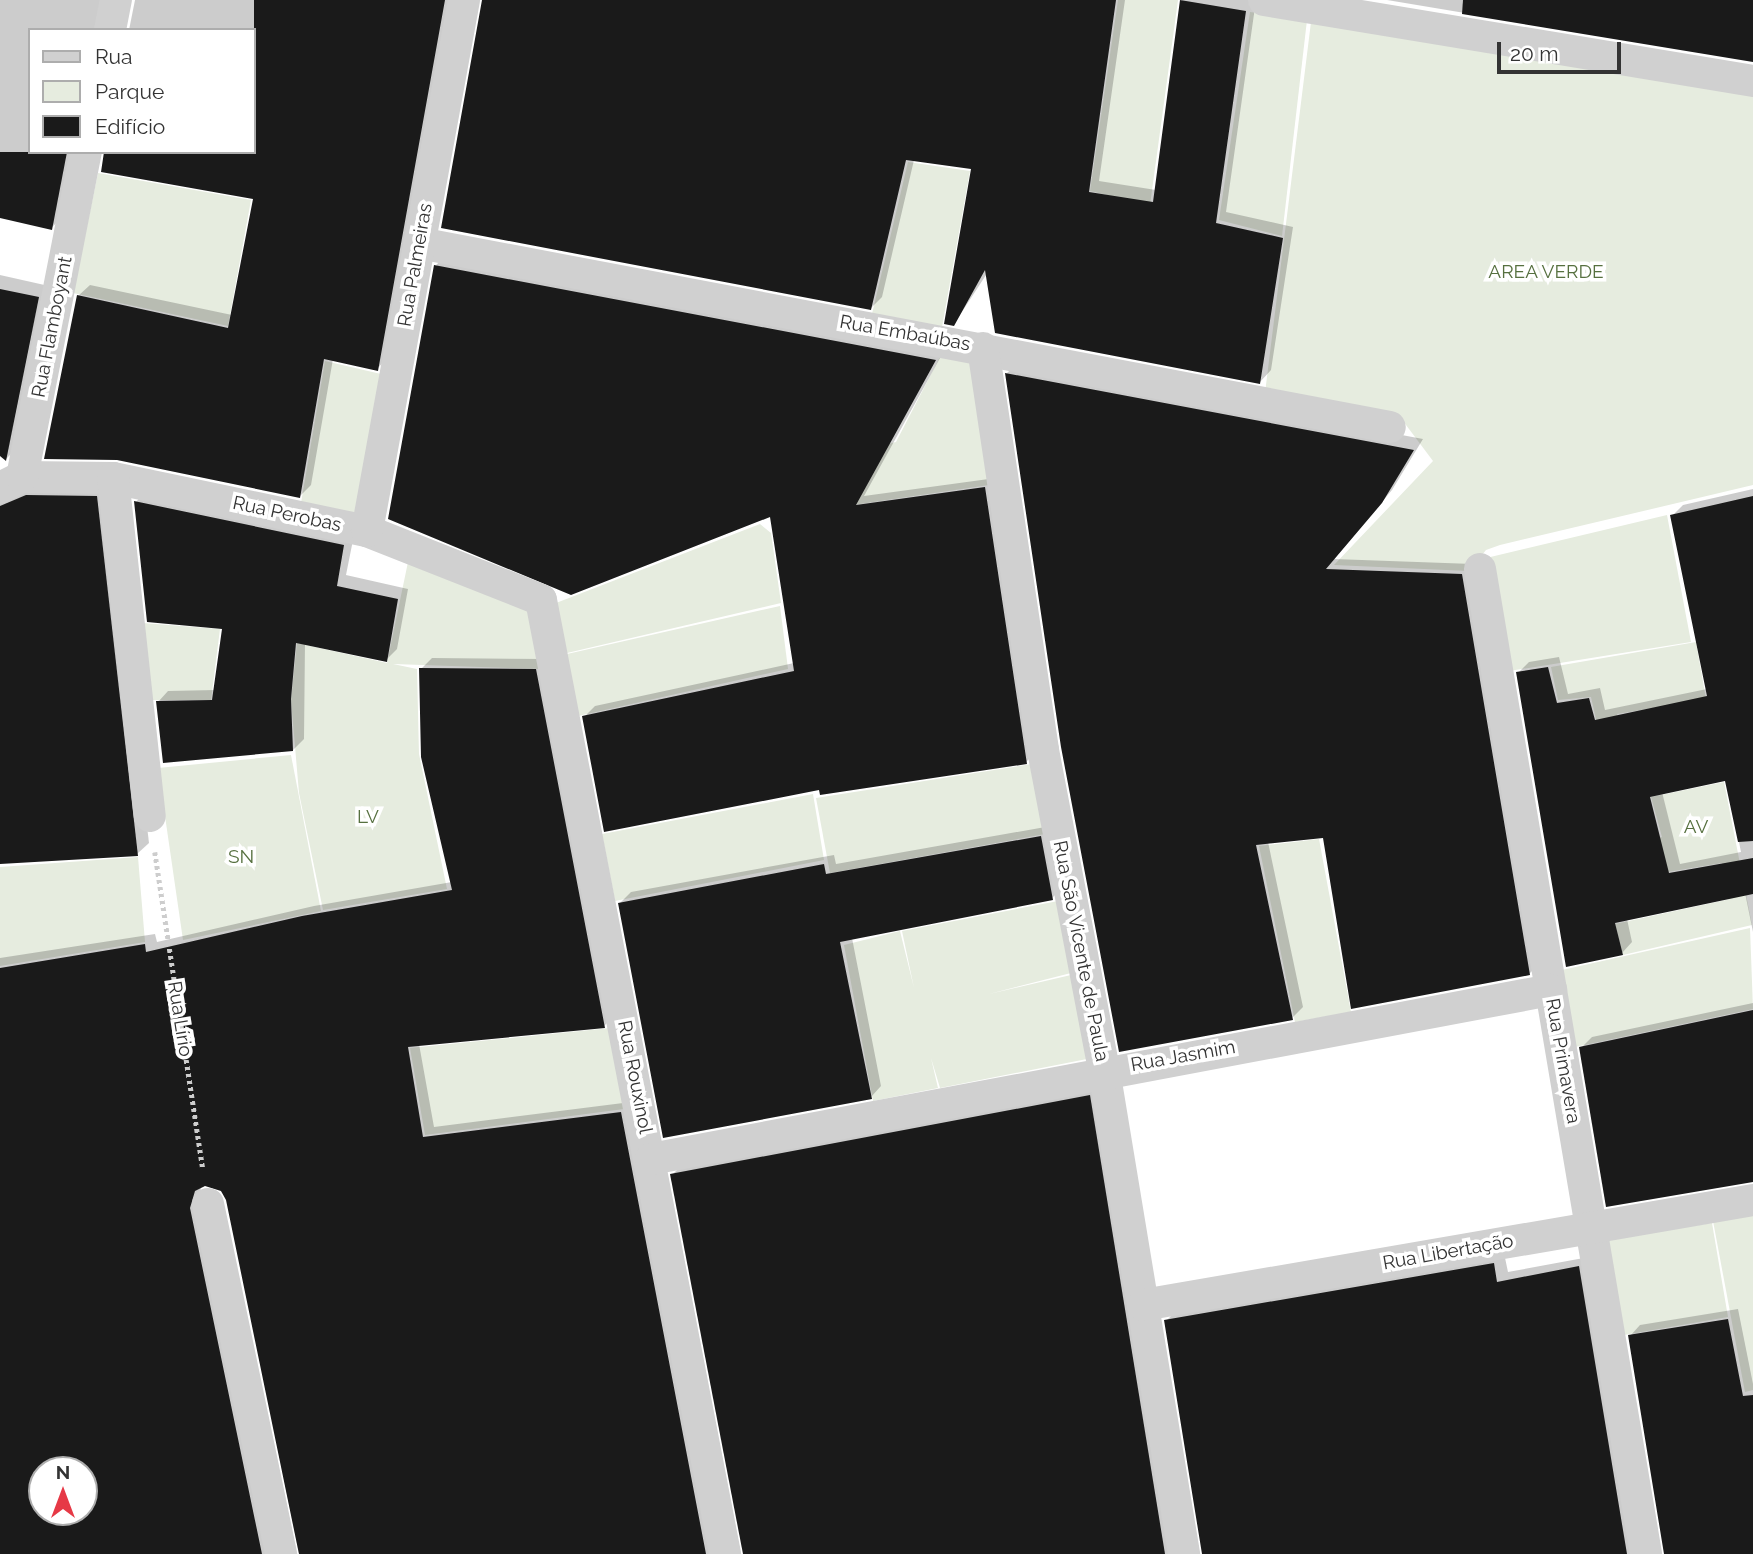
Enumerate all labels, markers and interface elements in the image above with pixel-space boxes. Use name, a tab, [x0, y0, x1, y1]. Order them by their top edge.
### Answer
legend	[28, 28, 256, 154]
scale bar	[1501, 28, 1625, 72]
text: 20 m	[1510, 41, 1558, 66]
text: Rua	[95, 44, 132, 69]
text: Parque	[95, 79, 164, 104]
text: Edifício	[95, 114, 165, 139]
street label: Rua Palmeiras	[393, 202, 437, 328]
street label: Rua Flamboyant	[27, 254, 77, 400]
park label: AREA VERDE	[1488, 261, 1604, 283]
street label: Rua Embaúbas	[838, 310, 972, 356]
street label: Rua Perobas	[231, 491, 343, 537]
park label: LV	[357, 806, 379, 828]
park label: AV	[1684, 816, 1708, 838]
street label: Rua São Vicente de Paula	[1048, 838, 1114, 1064]
park label: SN	[228, 846, 254, 868]
street label: Rua Lírio	[163, 980, 197, 1058]
street label: Rua Primavera	[1541, 997, 1585, 1125]
street label: Rua Rouxinol	[613, 1019, 657, 1135]
street label: Rua Jasmim	[1129, 1036, 1237, 1076]
street label: Rua Libertação	[1381, 1229, 1515, 1275]
north arrow	[28, 1456, 98, 1526]
text: N	[56, 1461, 70, 1483]

